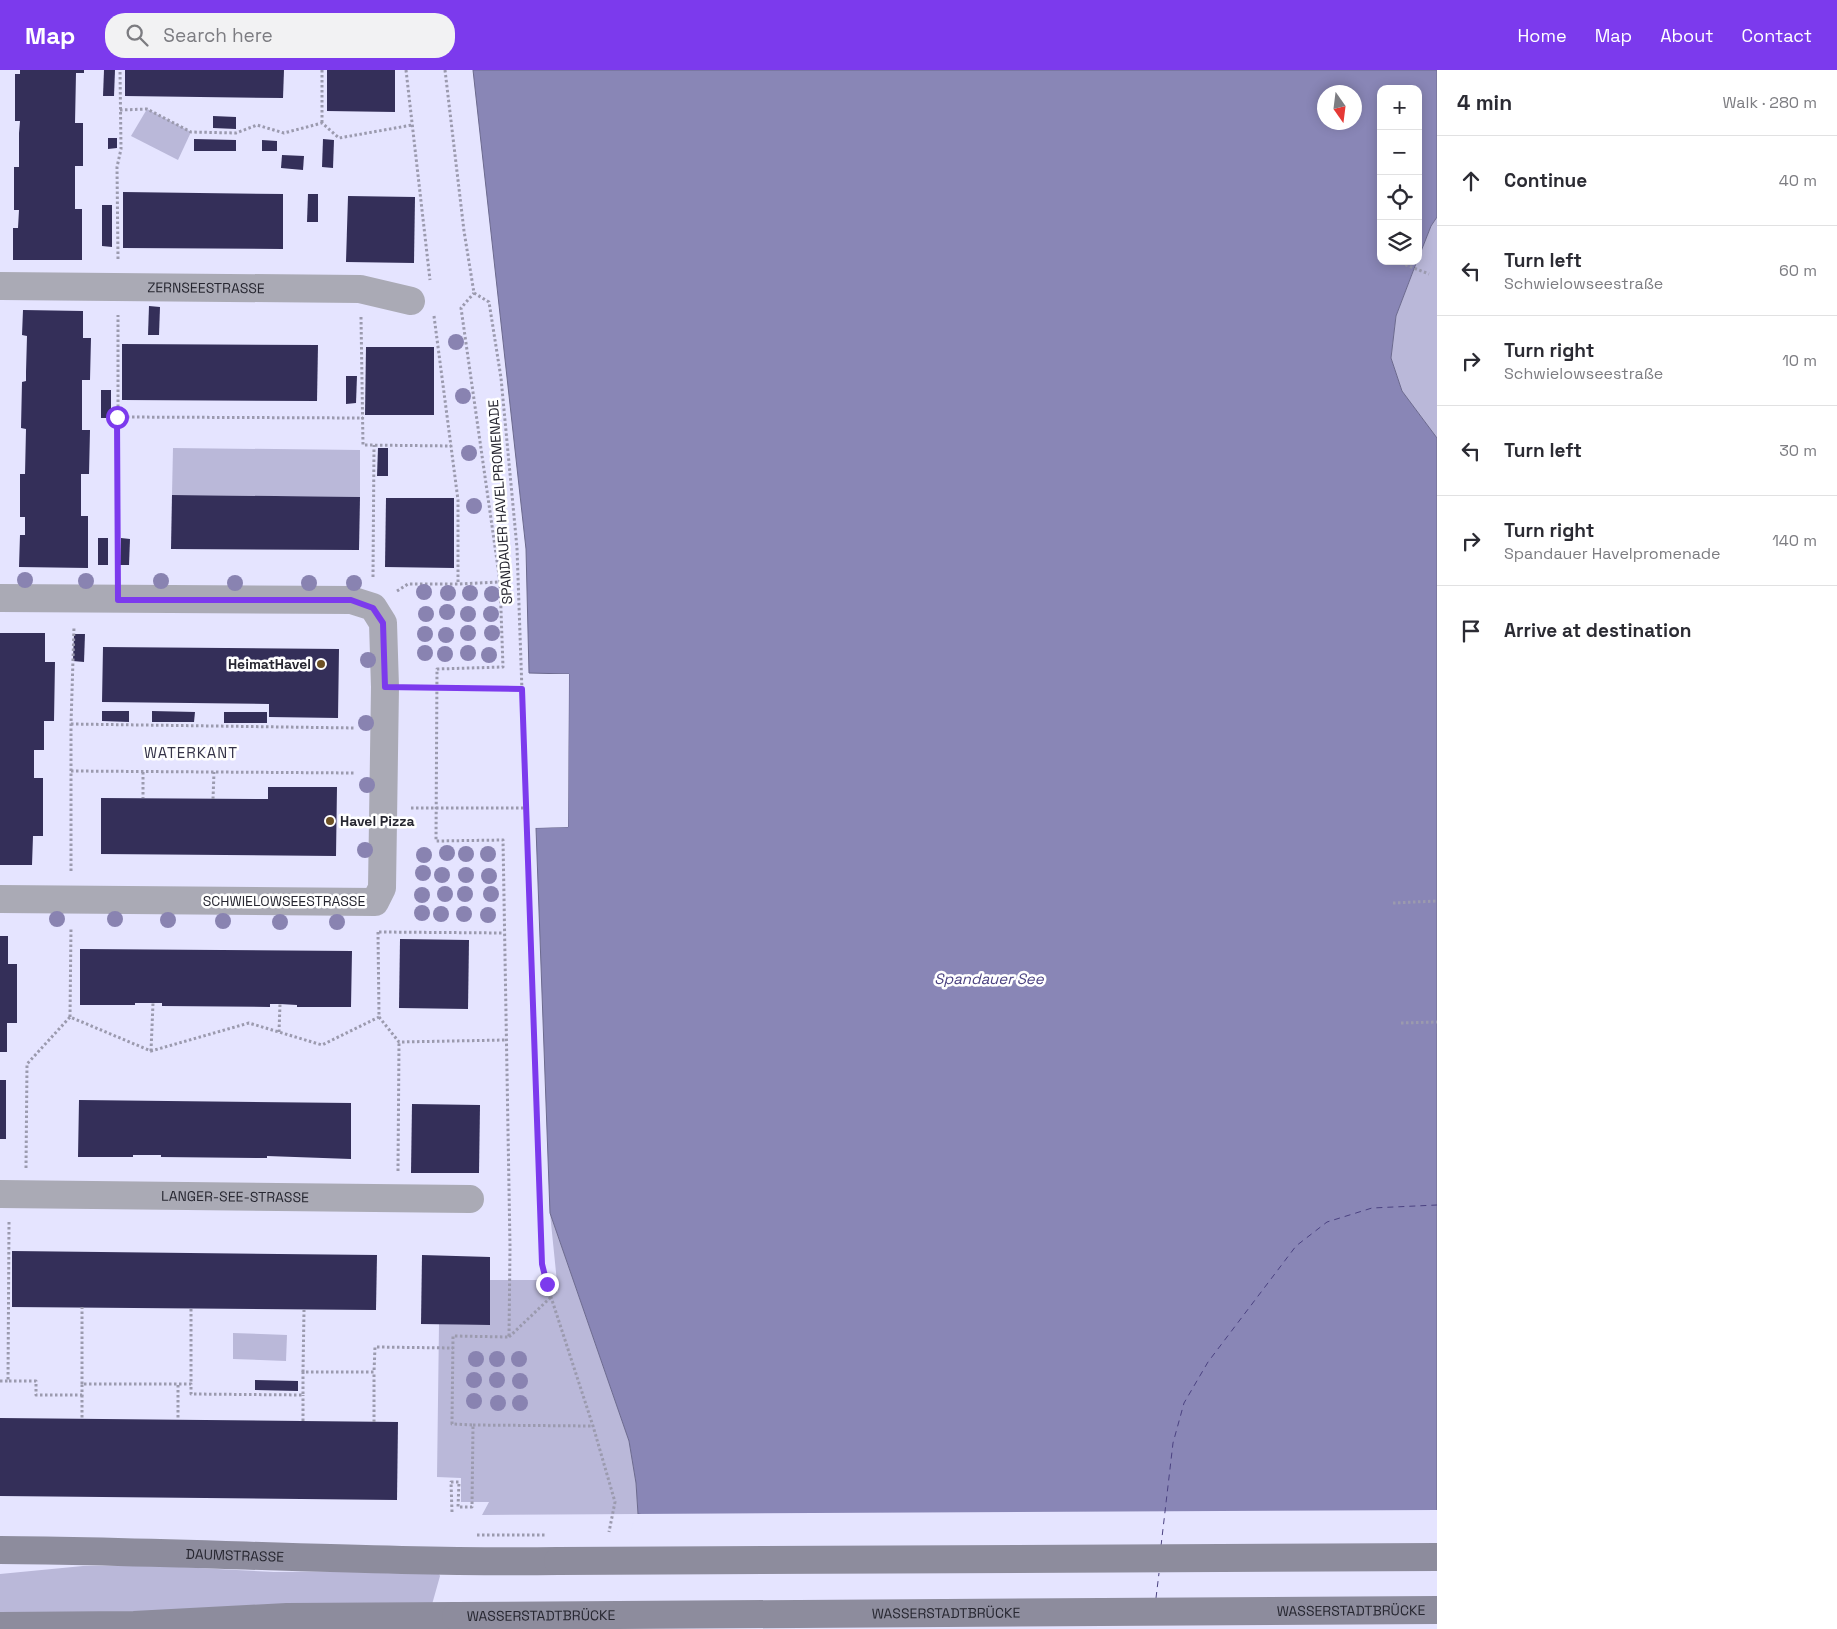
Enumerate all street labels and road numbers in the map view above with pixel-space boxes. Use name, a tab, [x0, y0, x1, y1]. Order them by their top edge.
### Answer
street label: ZERNSEESTRASSE	[147, 278, 265, 297]
street label: SPANDAUER HAVELPROMENADE	[484, 399, 516, 605]
street label: SCHWIELOWSEESTRASSE	[203, 892, 365, 910]
street label: LANGER-SEE-STRASSE	[161, 1187, 309, 1206]
street label: DAUMSTRASSE	[186, 1545, 284, 1566]
street label: WASSERSTADTBRÜCKE	[1277, 1601, 1426, 1620]
street label: WASSERSTADTBRÜCKE	[872, 1604, 1021, 1622]
street label: WASSERSTADTBRÜCKE	[467, 1606, 616, 1625]

